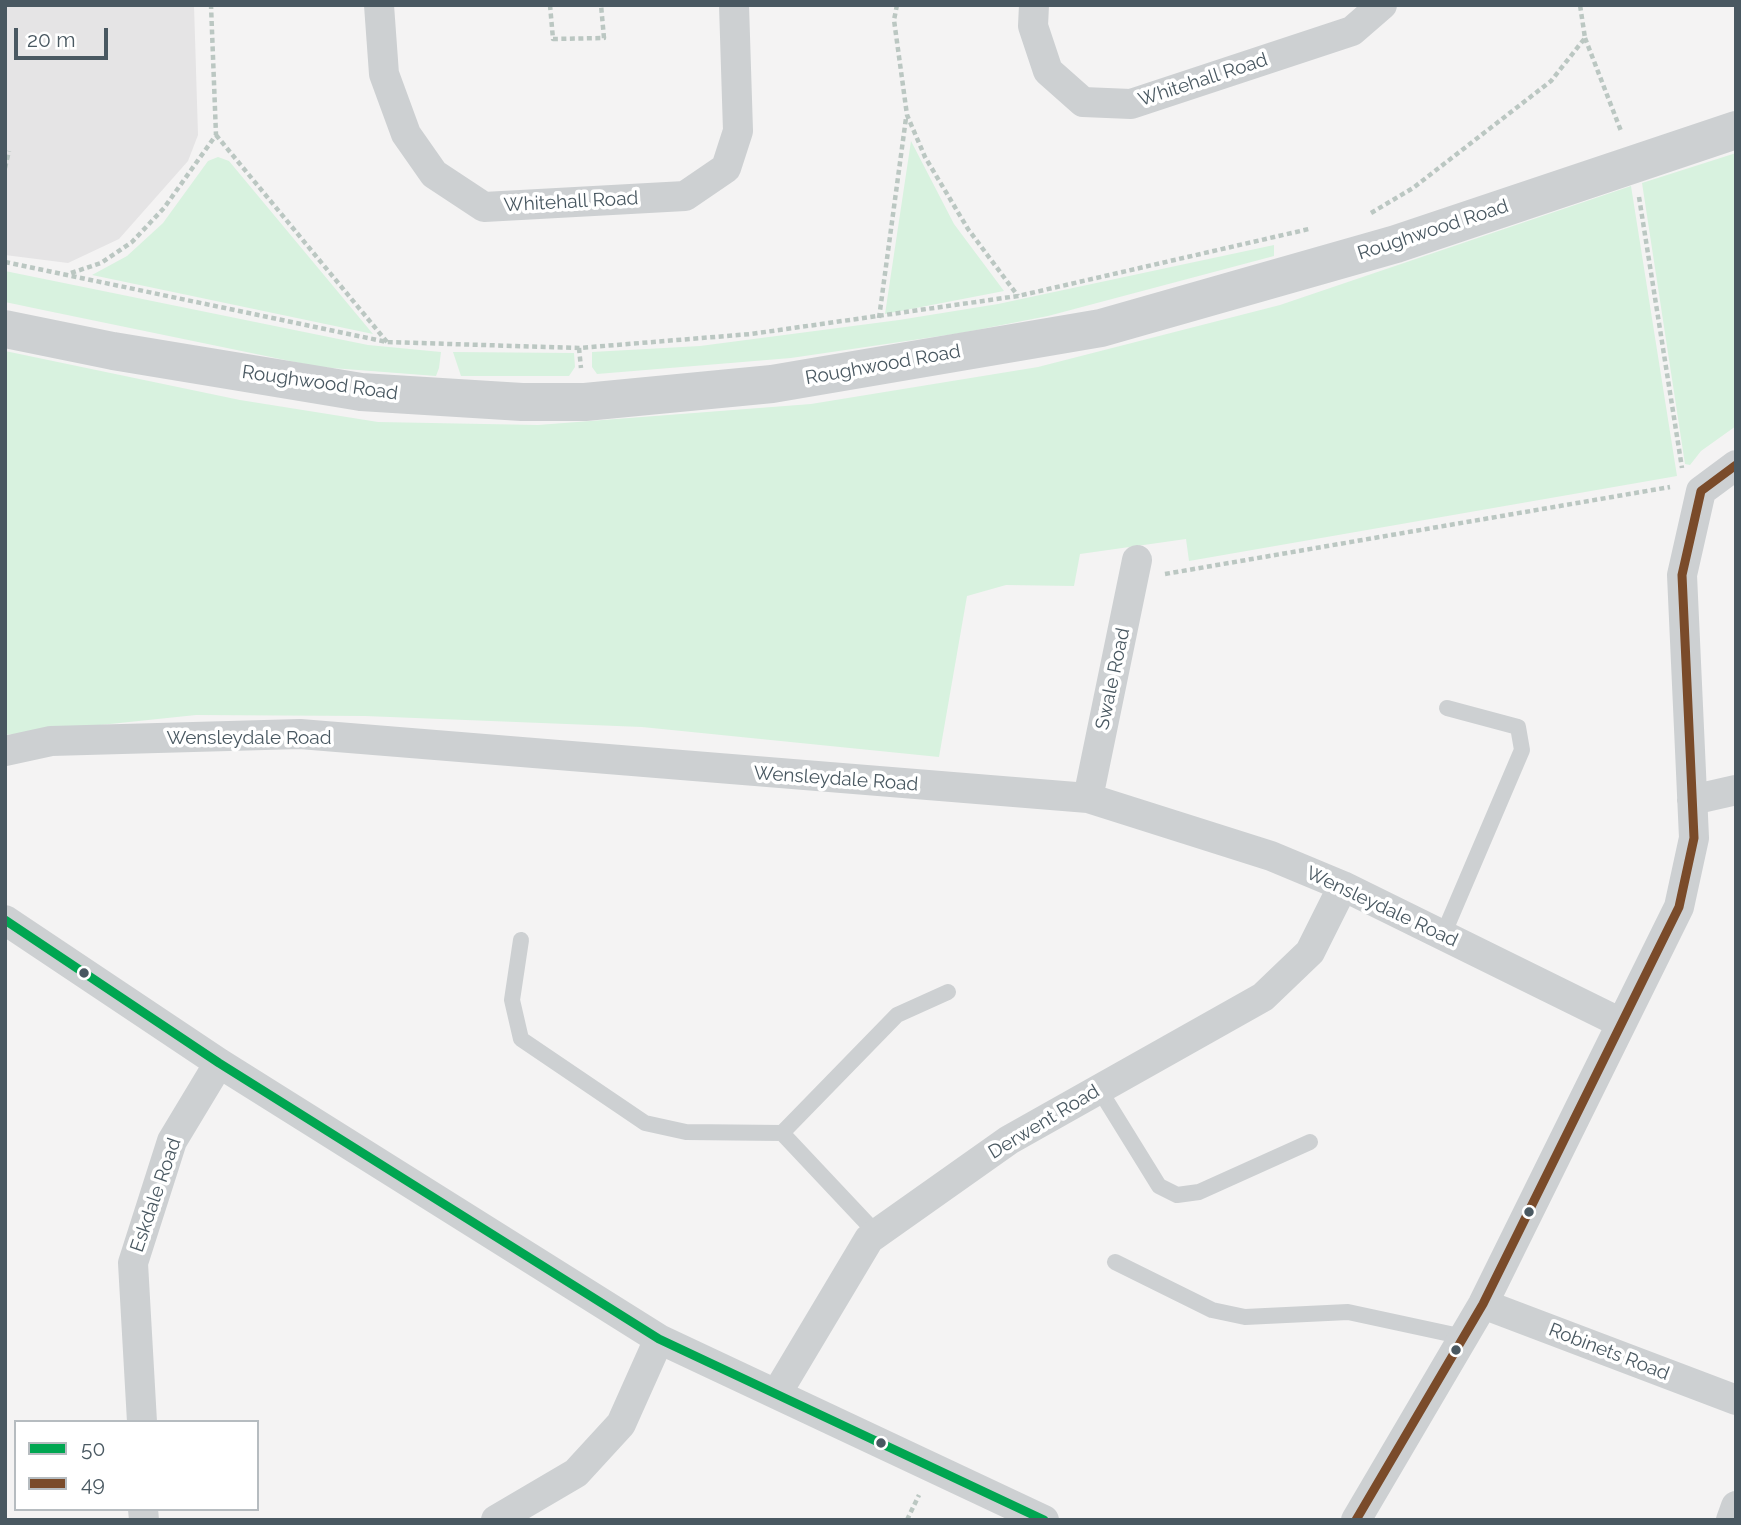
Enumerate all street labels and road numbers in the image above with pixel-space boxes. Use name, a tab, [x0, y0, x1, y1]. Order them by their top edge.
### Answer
street label: Whitehall Road	[1135, 48, 1271, 112]
street label: Whitehall Road	[503, 187, 639, 217]
street label: Roughwood Road	[1355, 195, 1511, 265]
street label: Roughwood Road	[804, 340, 962, 390]
street label: Roughwood Road	[241, 361, 399, 405]
street label: Swale Road	[1091, 626, 1135, 732]
street label: Wensleydale Road	[167, 727, 331, 749]
street label: Wensleydale Road	[753, 762, 919, 796]
street label: Wensleydale Road	[1302, 862, 1462, 952]
street label: Derwent Road	[984, 1080, 1104, 1164]
street label: Eskdale Road	[126, 1135, 186, 1255]
street label: Robinets Road	[1545, 1319, 1673, 1385]

